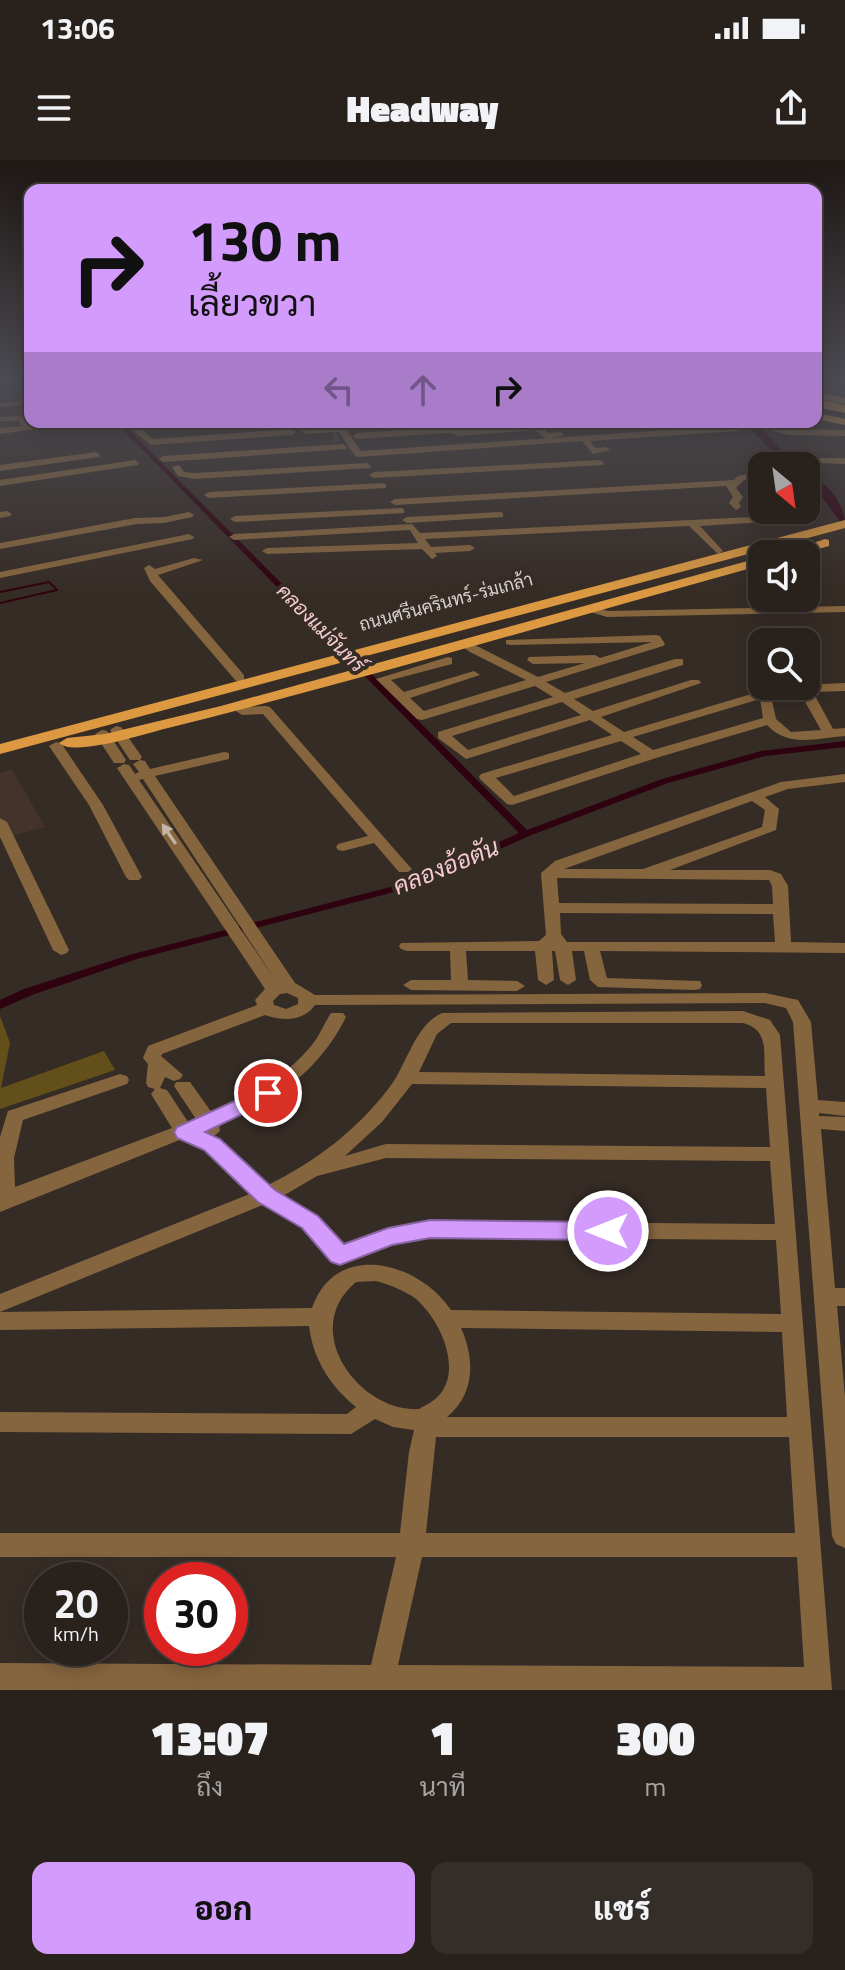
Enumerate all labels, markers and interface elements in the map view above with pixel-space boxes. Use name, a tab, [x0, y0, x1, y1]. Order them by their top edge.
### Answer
text: 13:06	[40, 5, 115, 51]
text: Headway	[347, 81, 498, 136]
icon: menu	[32, 86, 76, 130]
icon: share	[769, 86, 813, 130]
text: 130 m	[188, 198, 341, 283]
icon: right	[56, 216, 160, 320]
text: เลี้ยวขวา	[188, 275, 316, 330]
icon: left	[317, 368, 361, 412]
icon: ahead	[401, 368, 445, 412]
icon: right	[485, 368, 529, 412]
north arrow	[748, 452, 820, 524]
map controls	[748, 452, 820, 700]
button: sound	[748, 540, 820, 612]
street label: ถนนศรีนครินทร์-ร่มเกล้า	[356, 565, 536, 638]
water label: คลองแม่จันทร์	[270, 576, 375, 681]
button: search	[748, 628, 820, 700]
one-way arrow	[162, 823, 177, 844]
water label: คลองอ้อตัน	[387, 829, 504, 904]
pin	[234, 1059, 302, 1127]
icon: arrive	[246, 1071, 290, 1115]
position arrow	[566, 1189, 650, 1273]
speed limit sign: 30	[144, 1562, 248, 1666]
text: 20	[54, 1573, 98, 1634]
text: km/h	[53, 1618, 99, 1649]
text: 13:07	[150, 1701, 269, 1774]
text: 1	[429, 1701, 456, 1774]
text: 300	[616, 1701, 695, 1774]
text: ถึง	[196, 1767, 223, 1806]
text: นาที	[419, 1767, 466, 1806]
text: m	[644, 1767, 666, 1806]
button: ออก	[32, 1862, 415, 1954]
button: แชร์	[431, 1862, 813, 1954]

